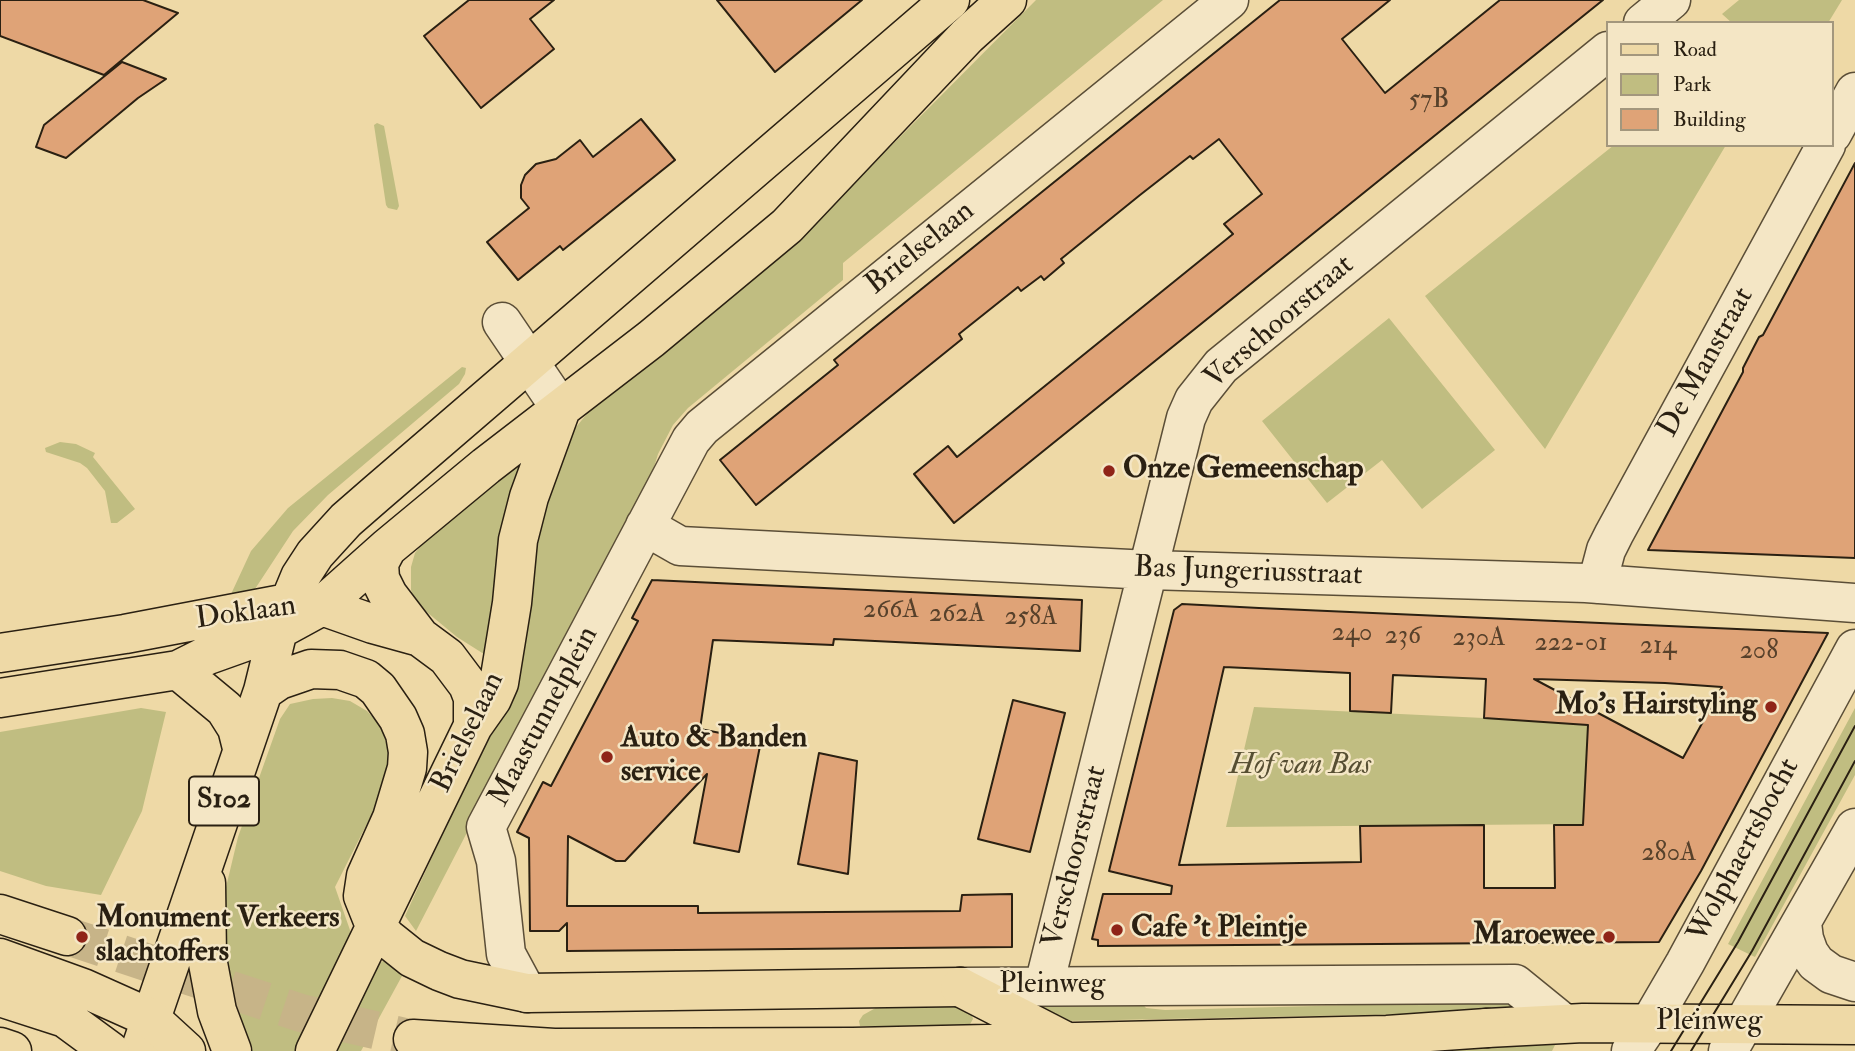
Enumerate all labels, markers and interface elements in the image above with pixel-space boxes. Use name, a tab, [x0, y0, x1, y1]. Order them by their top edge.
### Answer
legend	[1606, 21, 1834, 147]
text: Road	[1673, 36, 1717, 63]
text: Park	[1673, 71, 1711, 98]
house number: 57B	[1409, 85, 1449, 117]
text: Building	[1673, 106, 1746, 133]
street label: Brielselaan	[859, 194, 983, 304]
street label: Verschoorstraat	[1198, 248, 1362, 398]
street label: De Manstraat	[1651, 282, 1763, 444]
place label: Onze Gemeenschap	[1123, 453, 1363, 489]
marker: Onze Gemeenschap	[1101, 463, 1117, 479]
street label: Bas Jungeriusstraat	[1133, 551, 1363, 595]
street label: Doklaan	[194, 589, 298, 639]
house number: 266A	[863, 595, 919, 627]
house number: 262A	[929, 599, 985, 631]
house number: 258A	[1004, 602, 1058, 634]
house number: 240	[1332, 618, 1372, 650]
street label: Maastunnelplein	[482, 621, 608, 813]
house number: 236	[1385, 621, 1421, 653]
house number: 230A	[1452, 623, 1506, 655]
house number: 222-01	[1535, 628, 1607, 660]
house number: 214	[1640, 631, 1676, 663]
house number: 208	[1740, 636, 1778, 668]
street label: Brielselaan	[424, 667, 514, 799]
place label: Mo's Hairstyling	[1555, 689, 1757, 725]
marker: Mo's Hairstyling	[1763, 699, 1779, 715]
place label: Auto & Banden service	[621, 722, 807, 792]
marker: Auto & Banden service	[599, 749, 615, 765]
park label: Hof van Bas	[1229, 749, 1371, 785]
street label: Wolphaertsbocht	[1681, 753, 1809, 949]
street label: Verschoorstraat	[1036, 762, 1116, 952]
road number: S102	[189, 776, 259, 826]
house number: 280A	[1641, 838, 1697, 870]
place label: Monument Verkeers slachtoffers	[96, 902, 340, 972]
place label: Cafe 't Pleintje	[1131, 912, 1307, 948]
place label: Maroewee	[1472, 919, 1595, 955]
marker: Cafe 't Pleintje	[1109, 922, 1125, 938]
marker: Monument Verkeers slachtoffers	[74, 929, 90, 945]
marker: Maroewee	[1601, 929, 1617, 945]
street label: Pleinweg	[999, 968, 1105, 1004]
street label: Pleinweg	[1656, 1005, 1762, 1041]

